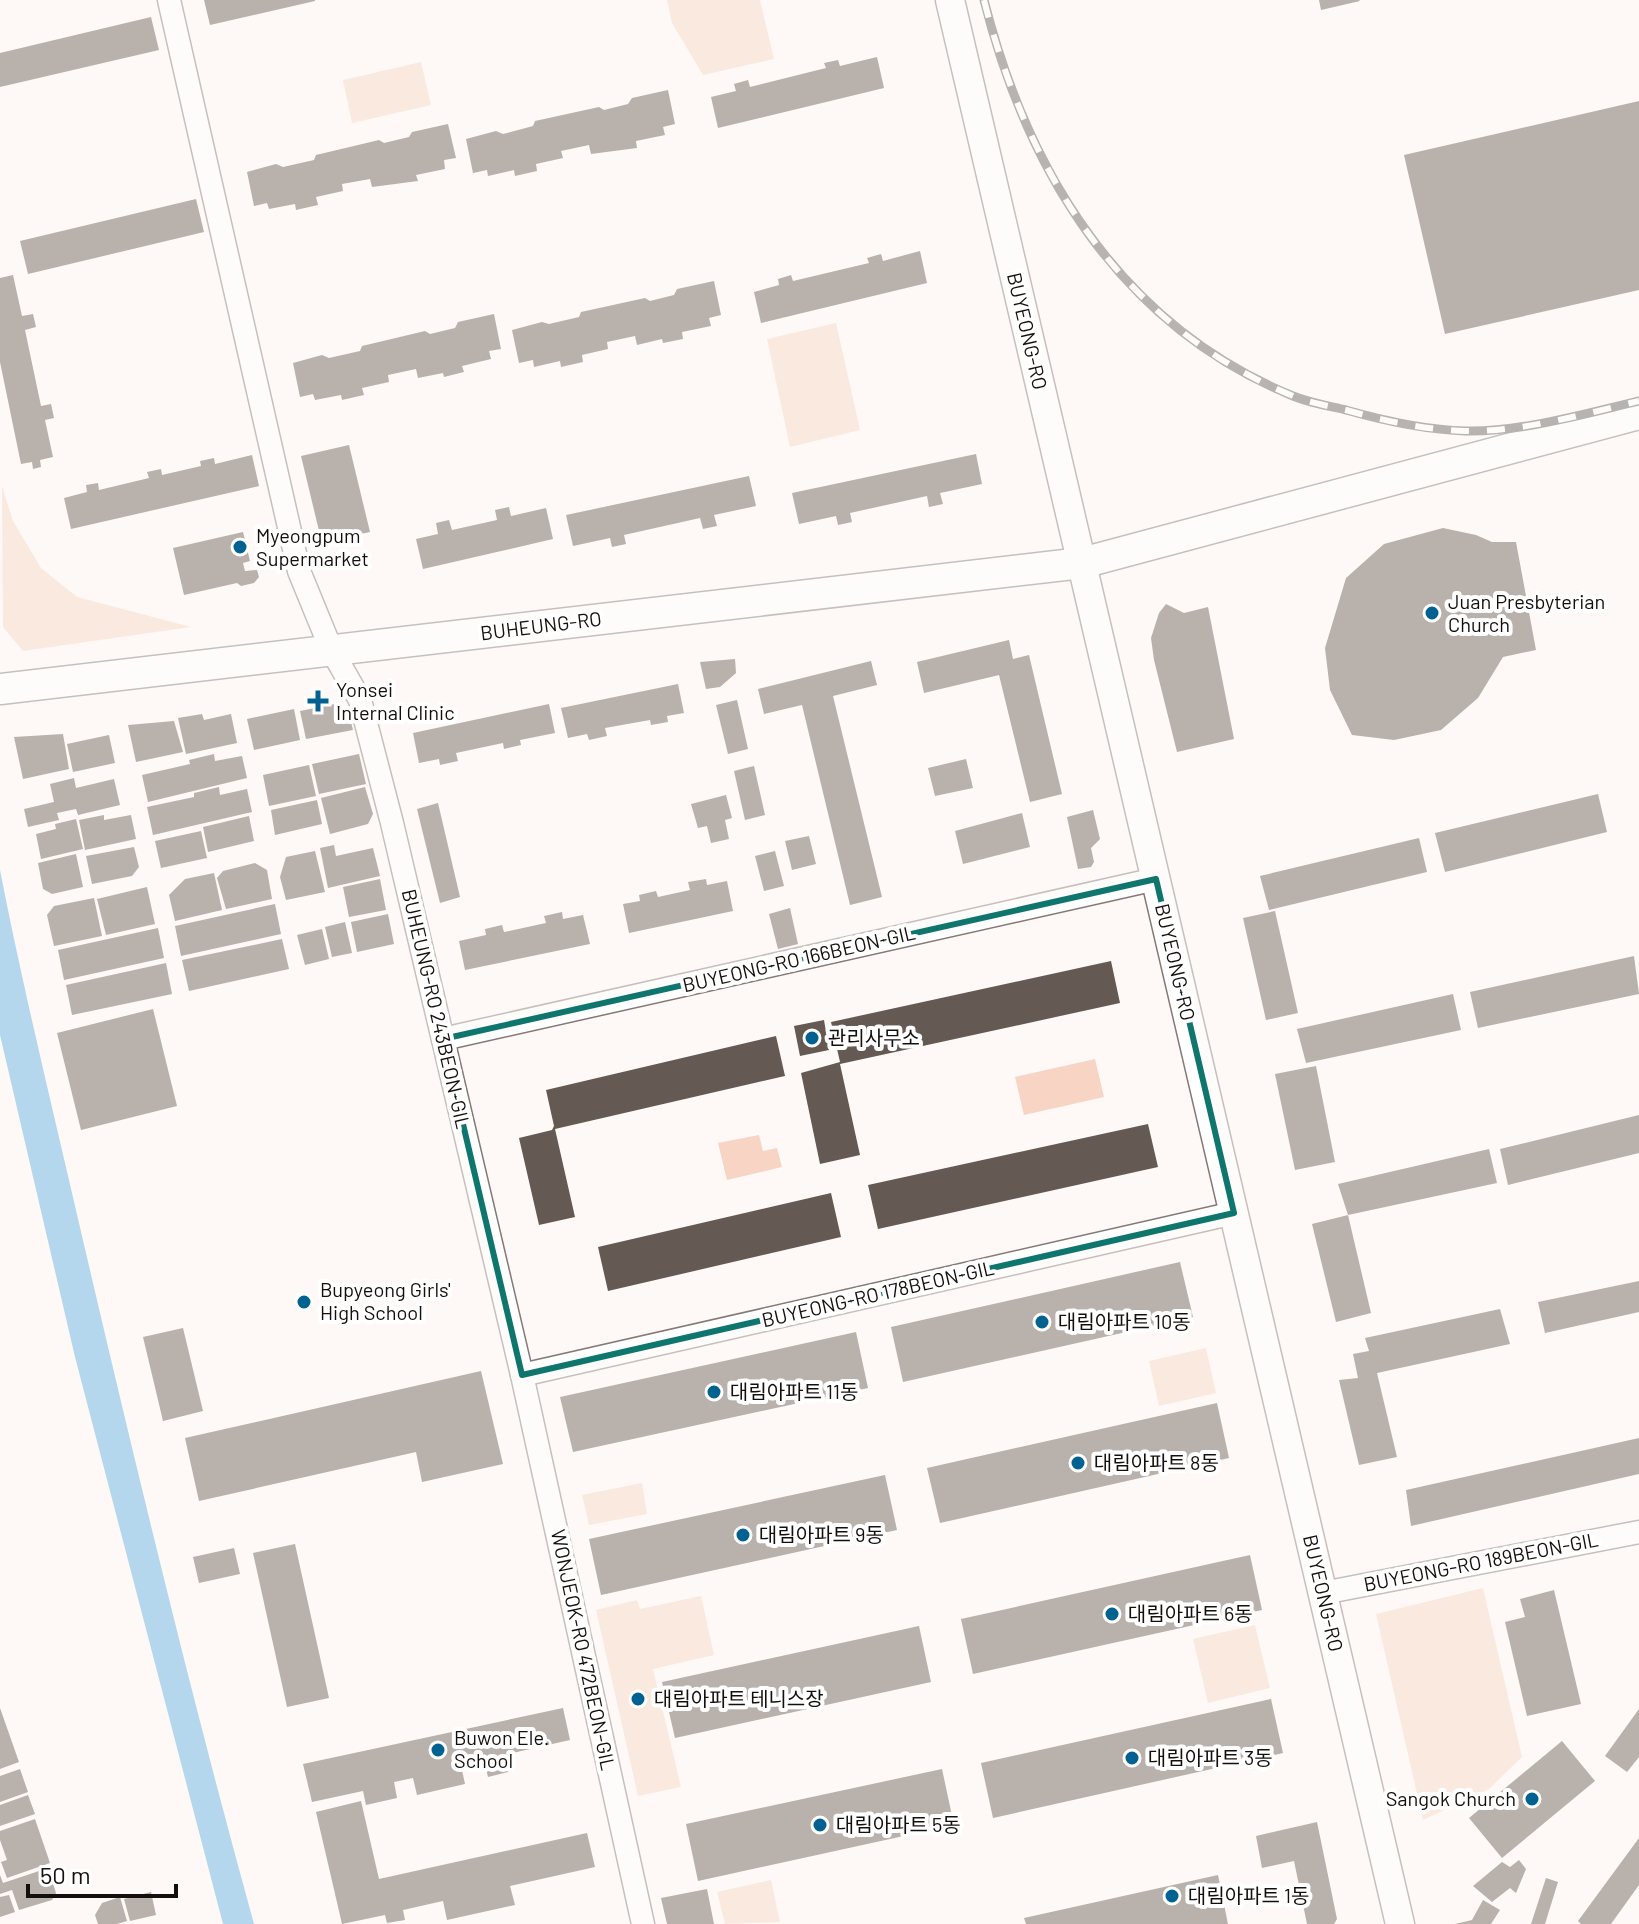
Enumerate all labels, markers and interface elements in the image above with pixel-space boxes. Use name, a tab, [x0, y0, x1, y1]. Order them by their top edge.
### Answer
street label: BUYEONG-RO	[1003, 270, 1053, 392]
place label: Myeongpum Supermarket	[256, 523, 369, 570]
marker: Myeongpum Supermarket	[231, 538, 249, 556]
place label: Juan Presbyterian Church	[1448, 589, 1605, 636]
marker: Juan Presbyterian Church	[1423, 604, 1441, 622]
street label: BUHEUNG-RO	[479, 606, 603, 644]
place label: Yonsei Internal Clinic	[336, 677, 455, 724]
marker: Yonsei Internal Clinic	[307, 690, 329, 712]
street label: BUHEUNG-RO 243BEON-GIL	[398, 887, 476, 1131]
street label: BUYEONG-RO	[1151, 901, 1201, 1023]
street label: BUYEONG-RO 166BEON-GIL	[680, 920, 918, 997]
place label: 관리사무소	[828, 1025, 920, 1049]
marker: 관리사무소	[803, 1029, 821, 1047]
street label: BUYEONG-RO 178BEON-GIL	[759, 1255, 996, 1331]
place label: Bupyeong Girls' High School	[320, 1277, 451, 1324]
marker: Bupyeong Girls' High School	[295, 1293, 313, 1311]
place label: 대림아파트 10동	[1058, 1309, 1191, 1333]
marker: 대림아파트 10동	[1033, 1313, 1051, 1331]
place label: 대림아파트 11동	[730, 1379, 858, 1403]
marker: 대림아파트 11동	[705, 1383, 723, 1401]
place label: 대림아파트 8동	[1094, 1450, 1219, 1474]
marker: 대림아파트 8동	[1069, 1454, 1087, 1472]
place label: 대림아파트 9동	[759, 1522, 884, 1546]
marker: 대림아파트 9동	[734, 1526, 752, 1544]
street label: BUYEONG-RO 189BEON-GIL	[1361, 1526, 1600, 1596]
street label: WONJEOK-RO 472BEON-GIL	[547, 1527, 621, 1772]
street label: BUYEONG-RO	[1299, 1532, 1349, 1654]
place label: 대림아파트 6동	[1128, 1601, 1253, 1625]
marker: 대림아파트 6동	[1103, 1605, 1121, 1623]
place label: 대림아파트 테니스장	[654, 1686, 824, 1710]
marker: 대림아파트 테니스장	[629, 1690, 647, 1708]
place label: Buwon Ele. School	[454, 1725, 549, 1772]
marker: Buwon Ele. School	[429, 1741, 447, 1759]
place label: 대림아파트 3동	[1148, 1745, 1273, 1769]
marker: 대림아파트 3동	[1123, 1749, 1141, 1767]
place label: Sangok Church	[1386, 1786, 1516, 1810]
marker: Sangok Church	[1523, 1790, 1541, 1808]
place label: 대림아파트 5동	[836, 1812, 961, 1836]
marker: 대림아파트 5동	[811, 1816, 829, 1834]
scale bar	[28, 1848, 176, 1898]
text: 50 m	[40, 1860, 91, 1889]
place label: 대림아파트 1동	[1188, 1883, 1309, 1907]
marker: 대림아파트 1동	[1163, 1887, 1181, 1905]

